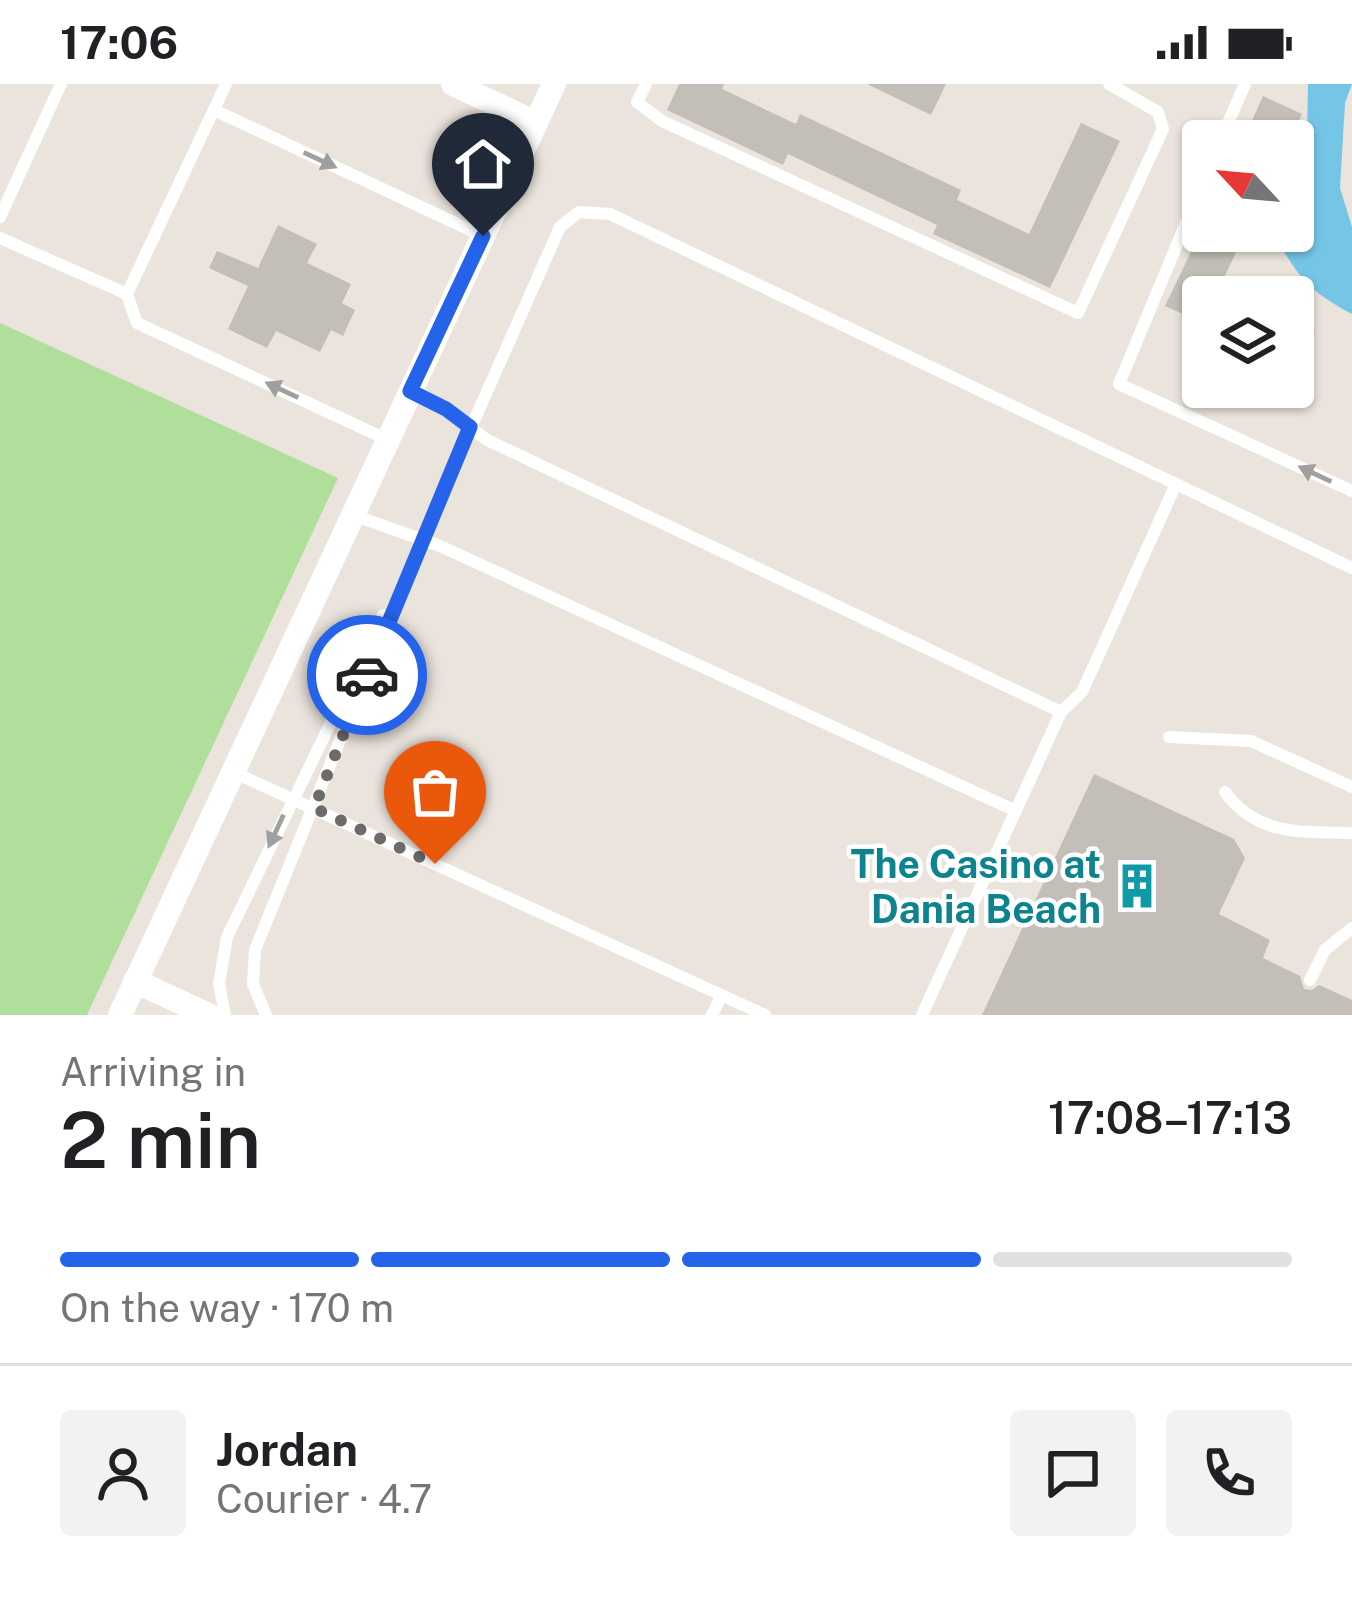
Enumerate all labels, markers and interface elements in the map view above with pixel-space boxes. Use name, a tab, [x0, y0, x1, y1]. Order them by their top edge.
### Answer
text: 17:06	[60, 16, 178, 69]
pin	[432, 113, 534, 236]
north arrow	[1182, 120, 1314, 252]
map controls	[1182, 120, 1314, 408]
icon: home	[450, 131, 516, 197]
one-way arrow	[303, 150, 338, 170]
button: layers	[1182, 276, 1314, 408]
one-way arrow	[264, 380, 299, 400]
one-way arrow	[1298, 464, 1333, 484]
courier	[307, 615, 427, 735]
icon: car	[334, 642, 400, 708]
pin	[384, 741, 486, 864]
icon: bag	[402, 759, 468, 825]
one-way arrow	[266, 814, 286, 849]
place label: The Casino at Dania Beach	[850, 841, 1101, 932]
building icon: The Casino at Dania Beach	[1112, 861, 1162, 911]
text: Arriving in	[60, 1049, 246, 1095]
text: 17:08–17:13	[1048, 1091, 1292, 1144]
text: 2 min	[60, 1094, 261, 1186]
text: On the way · 170 m	[60, 1285, 394, 1331]
button: person	[60, 1410, 186, 1536]
button: chat	[1010, 1410, 1136, 1536]
button: phone	[1166, 1410, 1292, 1536]
text: Jordan	[216, 1423, 358, 1476]
text: Courier · 4.7	[216, 1476, 432, 1522]

